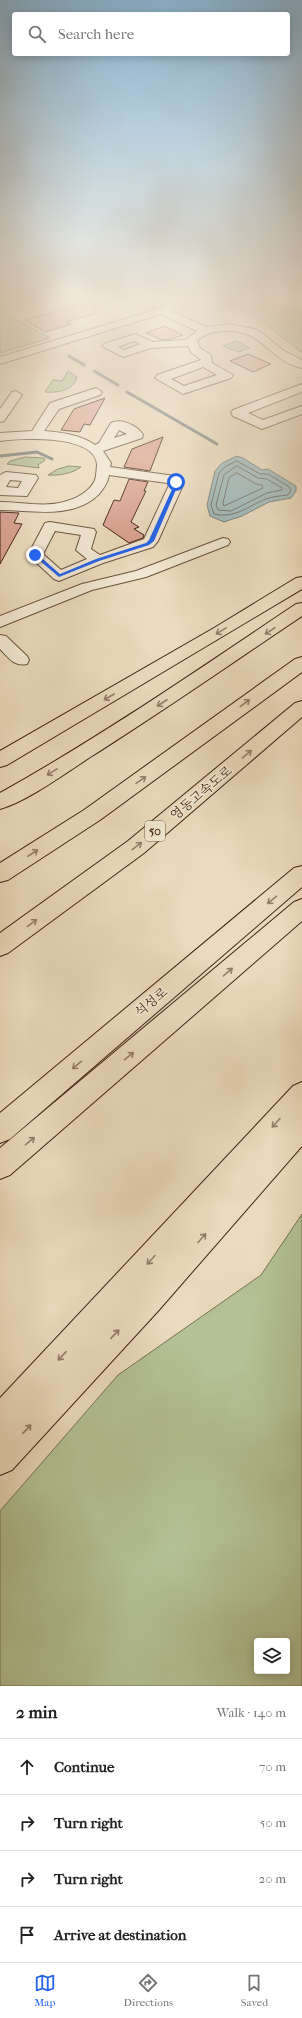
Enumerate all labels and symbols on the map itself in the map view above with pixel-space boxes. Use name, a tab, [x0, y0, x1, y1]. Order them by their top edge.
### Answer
route start	[167, 473, 185, 491]
route end	[26, 546, 44, 564]
one-way arrow	[265, 627, 276, 635]
one-way arrow	[215, 628, 227, 636]
one-way arrow	[103, 693, 115, 701]
one-way arrow	[157, 699, 168, 707]
one-way arrow	[240, 699, 251, 707]
one-way arrow	[242, 749, 252, 758]
street label: 영동고속도로	[167, 763, 235, 823]
one-way arrow	[47, 768, 58, 776]
one-way arrow	[135, 776, 146, 784]
road number: 50	[145, 821, 165, 841]
one-way arrow	[131, 842, 142, 851]
one-way arrow	[27, 849, 38, 857]
one-way arrow	[267, 895, 278, 904]
one-way arrow	[26, 919, 37, 927]
one-way arrow	[222, 968, 232, 977]
street label: 석성로	[132, 984, 171, 1020]
one-way arrow	[123, 1052, 134, 1061]
one-way arrow	[71, 1060, 82, 1069]
one-way arrow	[271, 1118, 280, 1128]
one-way arrow	[24, 1136, 35, 1145]
one-way arrow	[198, 1232, 207, 1243]
one-way arrow	[146, 1255, 155, 1265]
one-way arrow	[110, 1329, 120, 1339]
one-way arrow	[57, 1351, 67, 1361]
one-way arrow	[22, 1424, 31, 1434]

